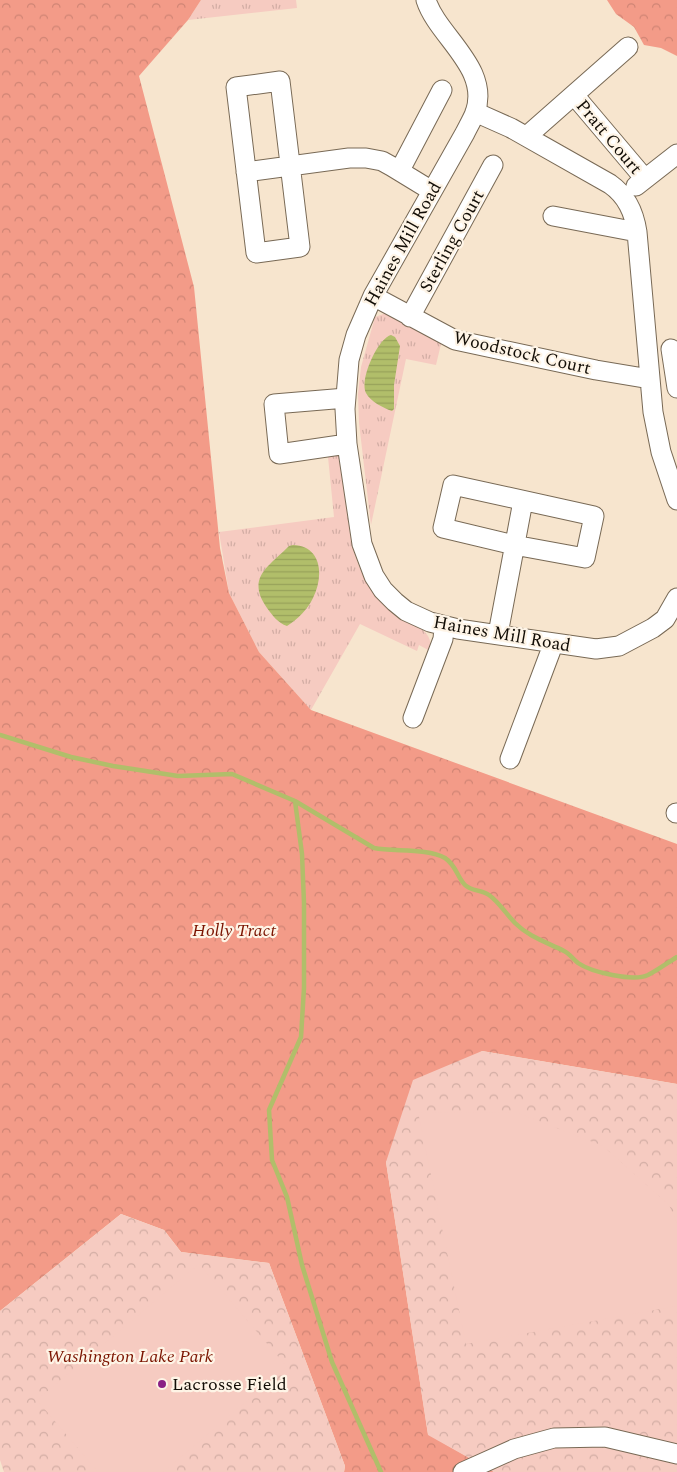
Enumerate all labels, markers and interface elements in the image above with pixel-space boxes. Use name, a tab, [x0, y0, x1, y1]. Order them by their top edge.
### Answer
street label: Pratt Court	[569, 93, 649, 181]
street label: Haines Mill Road	[357, 177, 449, 311]
street label: Sterling Court	[413, 185, 491, 297]
street label: Woodstock Court	[451, 324, 593, 382]
street label: Haines Mill Road	[431, 609, 573, 659]
park label: Holly Tract	[192, 917, 276, 944]
park label: Washington Lake Park	[47, 1343, 214, 1370]
place label: Lacrosse Field	[172, 1371, 287, 1398]
marker: Lacrosse Field	[156, 1378, 168, 1390]

